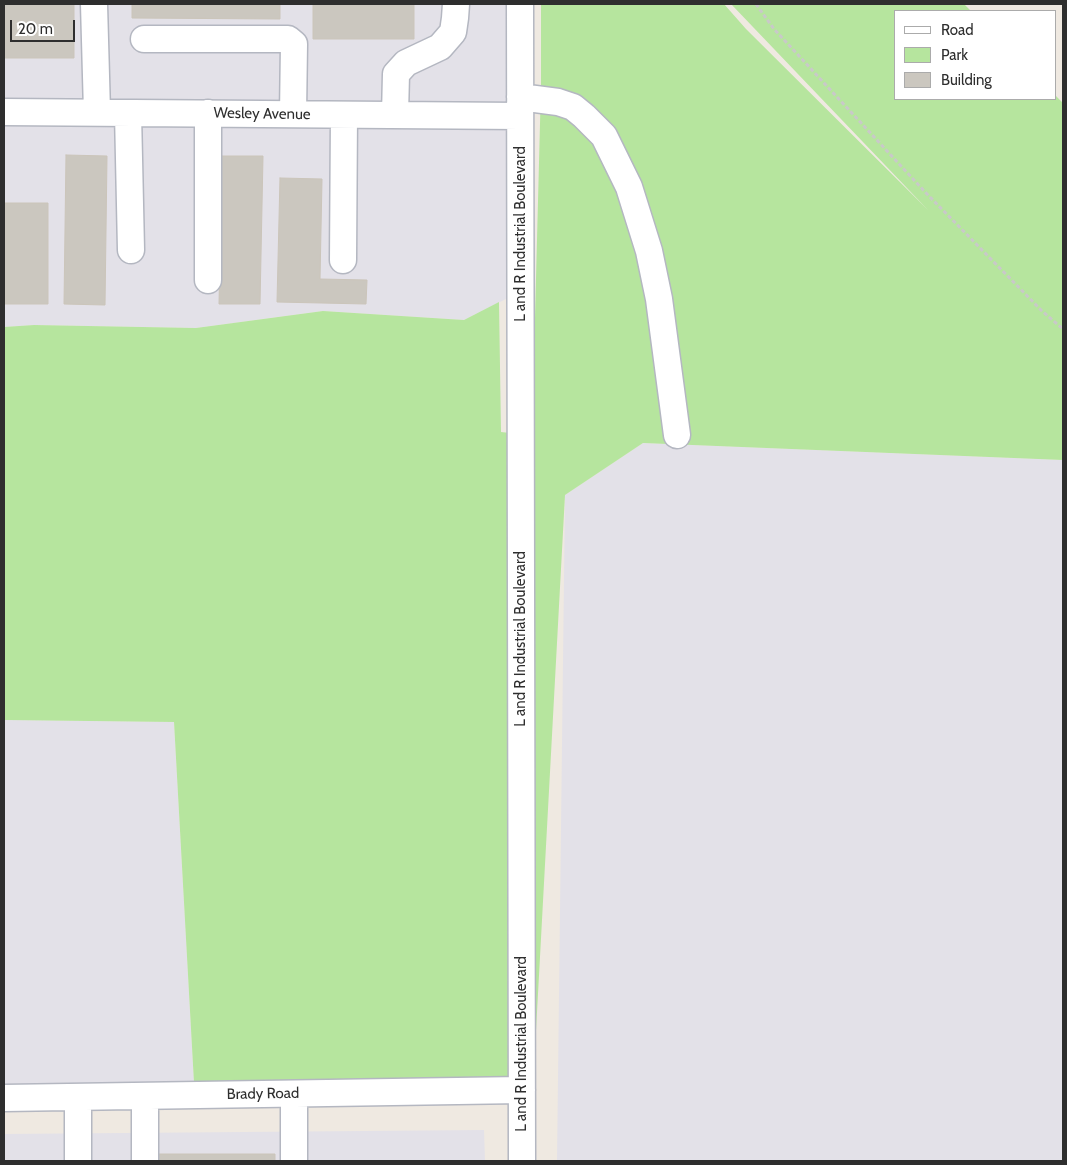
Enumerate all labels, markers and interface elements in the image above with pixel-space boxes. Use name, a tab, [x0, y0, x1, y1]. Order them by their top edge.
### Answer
scale bar	[12, 10, 78, 42]
legend	[894, 10, 1057, 100]
text: 20 m	[18, 20, 53, 38]
text: Road	[941, 21, 974, 39]
text: Park	[941, 46, 968, 64]
text: Building	[941, 71, 992, 89]
street label: Wesley Avenue	[213, 104, 311, 124]
street label: L and R Industrial Boulevard	[512, 146, 530, 322]
street label: L and R Industrial Boulevard	[512, 551, 530, 727]
street label: L and R Industrial Boulevard	[513, 956, 531, 1132]
street label: Brady Road	[227, 1084, 299, 1104]

